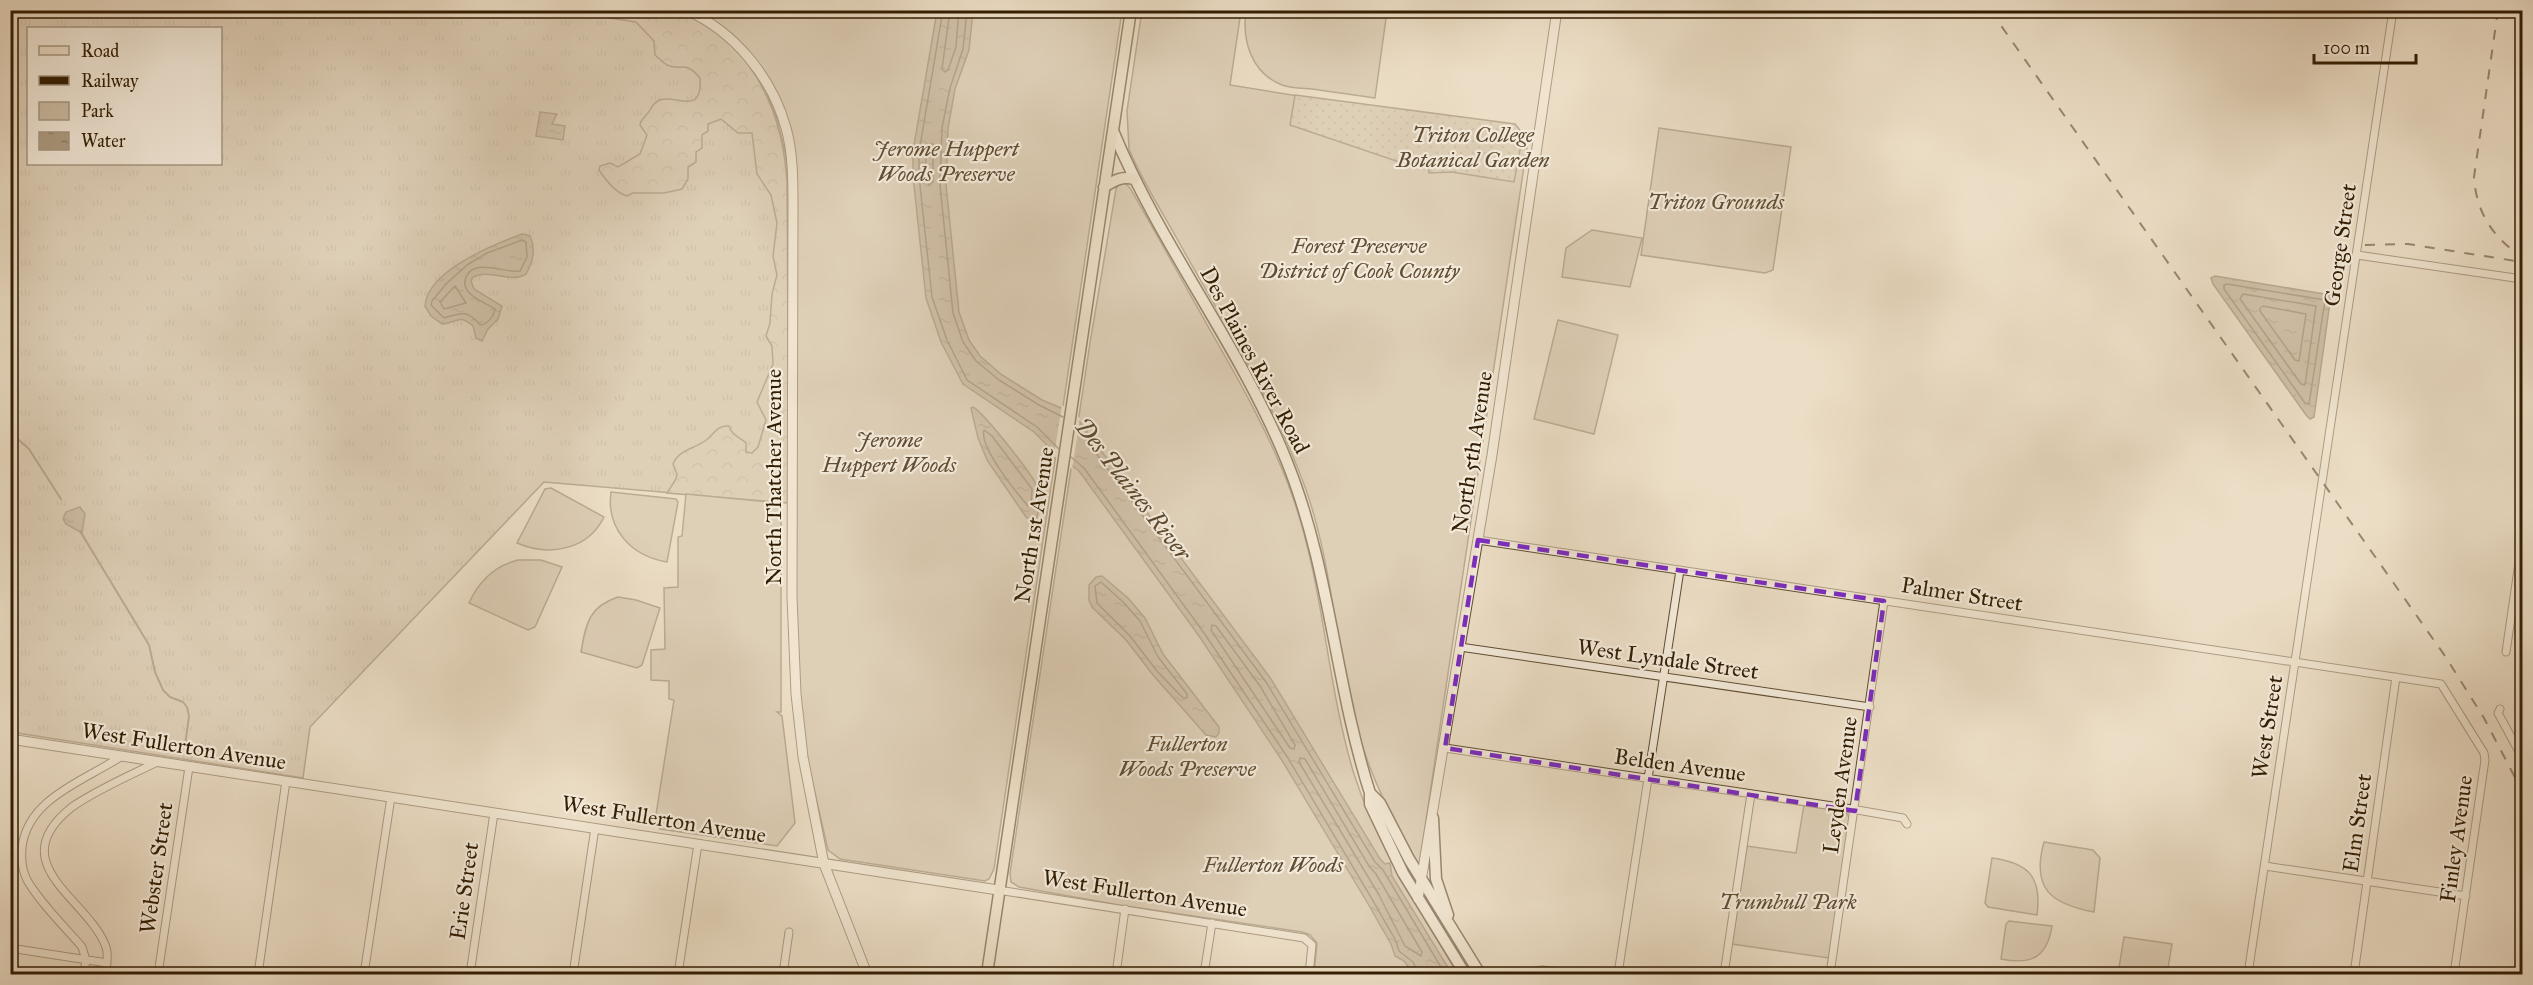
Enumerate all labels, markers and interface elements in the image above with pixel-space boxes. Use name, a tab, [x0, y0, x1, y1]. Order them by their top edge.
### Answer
legend	[27, 27, 222, 165]
scale bar	[2314, 27, 2416, 65]
text: 100 m	[2323, 37, 2370, 59]
text: Road	[81, 40, 119, 62]
text: Railway	[81, 70, 139, 92]
text: Park	[81, 100, 114, 122]
park label: Triton College Botanical Garden	[1395, 121, 1550, 173]
text: Water	[81, 130, 126, 152]
park label: Jerome Huppert Woods Preserve	[871, 135, 1020, 187]
street label: George Street	[2318, 182, 2362, 308]
park label: Triton Grounds	[1648, 188, 1785, 215]
park label: Forest Preserve District of Cook County	[1259, 232, 1460, 284]
street label: Des Plaines River Road	[1194, 262, 1316, 458]
street label: North Thatcher Avenue	[760, 369, 787, 585]
street label: North 5th Avenue	[1446, 369, 1498, 535]
water label: Des Plaines River	[1068, 412, 1199, 568]
park label: Jerome Huppert Woods	[821, 426, 957, 478]
street label: North 1st Avenue	[1008, 445, 1060, 605]
street label: Palmer Street	[1899, 571, 2025, 617]
street label: West Lyndale Street	[1576, 633, 1761, 685]
street label: West Street	[2246, 673, 2289, 781]
street label: Leyden Avenue	[1817, 715, 1863, 855]
street label: West Fullerton Avenue	[80, 717, 288, 775]
park label: Fullerton Woods Preserve	[1118, 730, 1256, 782]
street label: Belden Avenue	[1613, 742, 1747, 788]
street label: Elm Street	[2337, 772, 2377, 874]
street label: Finley Avenue	[2434, 774, 2478, 904]
street label: West Fullerton Avenue	[560, 790, 768, 848]
street label: Webster Street	[133, 800, 179, 935]
street label: Erie Street	[444, 840, 484, 942]
park label: Fullerton Woods	[1202, 851, 1344, 878]
street label: West Fullerton Avenue	[1041, 864, 1249, 922]
park label: Trumbull Park	[1719, 888, 1857, 915]

